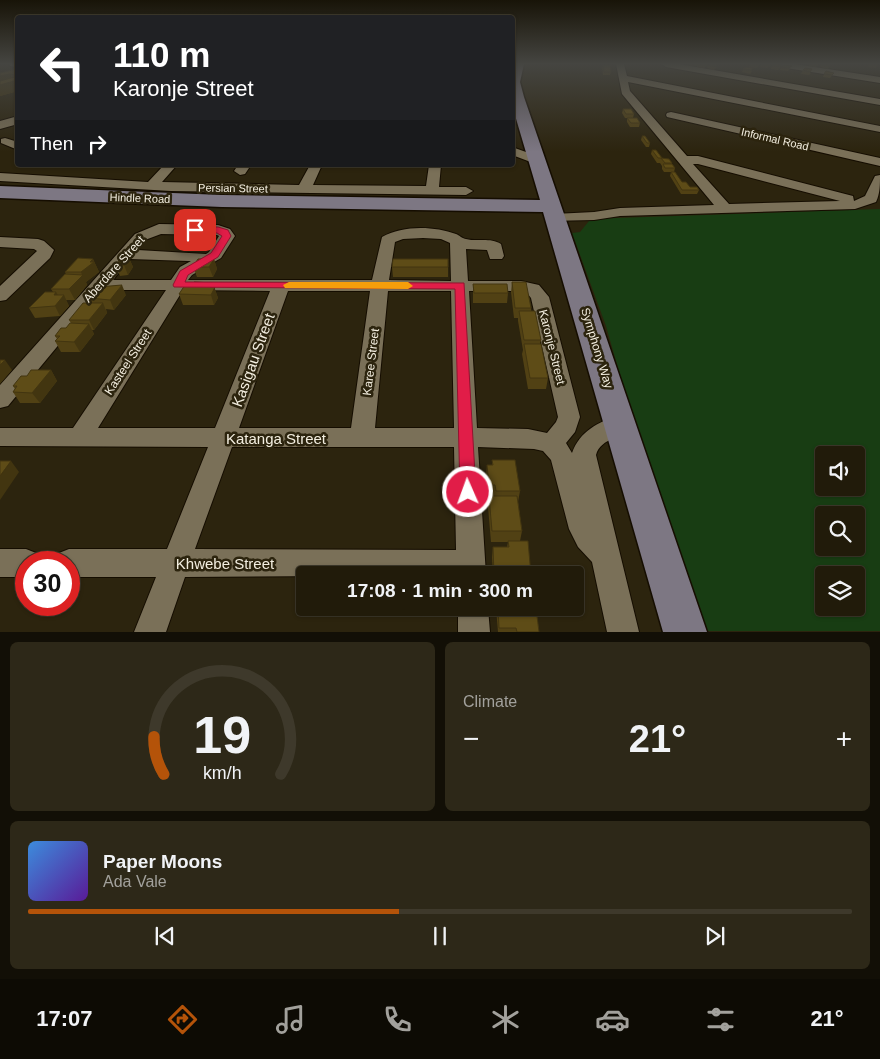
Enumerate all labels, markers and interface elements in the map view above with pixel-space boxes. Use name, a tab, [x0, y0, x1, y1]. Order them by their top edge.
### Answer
icon: left	[30, 35, 95, 100]
text: 110 m	[113, 35, 210, 74]
text: Karonje Street	[113, 76, 254, 101]
street label: Informal Road	[740, 125, 810, 153]
icon: right	[83, 130, 111, 158]
text: Then	[30, 133, 73, 154]
street label: Persian Street	[198, 181, 268, 195]
street label: Hindle Road	[110, 191, 170, 205]
pin	[174, 209, 216, 251]
icon: arrive	[181, 216, 209, 244]
street label: Aberdare Street	[80, 232, 148, 305]
street label: Symphony Way	[578, 306, 616, 390]
street label: Karonje Street	[536, 308, 568, 387]
street label: Kasigau Street	[228, 310, 278, 409]
street label: Kasteel Street	[102, 326, 155, 397]
street label: Karee Street	[360, 327, 382, 396]
street label: Katanga Street	[226, 430, 327, 447]
map controls	[815, 446, 865, 616]
button: sound	[815, 446, 865, 496]
position arrow	[441, 465, 493, 517]
button: search	[815, 506, 865, 556]
speed limit sign: 30	[15, 551, 80, 616]
street label: Khwebe Street	[176, 555, 275, 572]
button: layers	[815, 566, 865, 616]
text: 17:08 · 1 min · 300 m	[347, 580, 533, 601]
text: Climate	[463, 693, 517, 710]
text: 19	[194, 706, 251, 764]
text: 21°	[629, 718, 686, 760]
text: −	[463, 723, 479, 754]
text: +	[836, 723, 852, 754]
text: km/h	[203, 763, 242, 783]
text: Paper Moons	[103, 851, 222, 872]
text: Ada Vale	[103, 873, 167, 890]
icon: previous	[151, 922, 179, 950]
icon: pause	[426, 922, 454, 950]
icon: next	[701, 922, 729, 950]
icon: directions	[165, 1002, 200, 1037]
icon: music	[273, 1002, 308, 1037]
icon: phone	[380, 1002, 415, 1037]
icon: climate	[488, 1002, 523, 1037]
icon: car	[595, 1002, 630, 1037]
icon: filters	[703, 1002, 738, 1037]
text: 17:07	[36, 1006, 93, 1031]
text: 21°	[810, 1006, 844, 1031]

